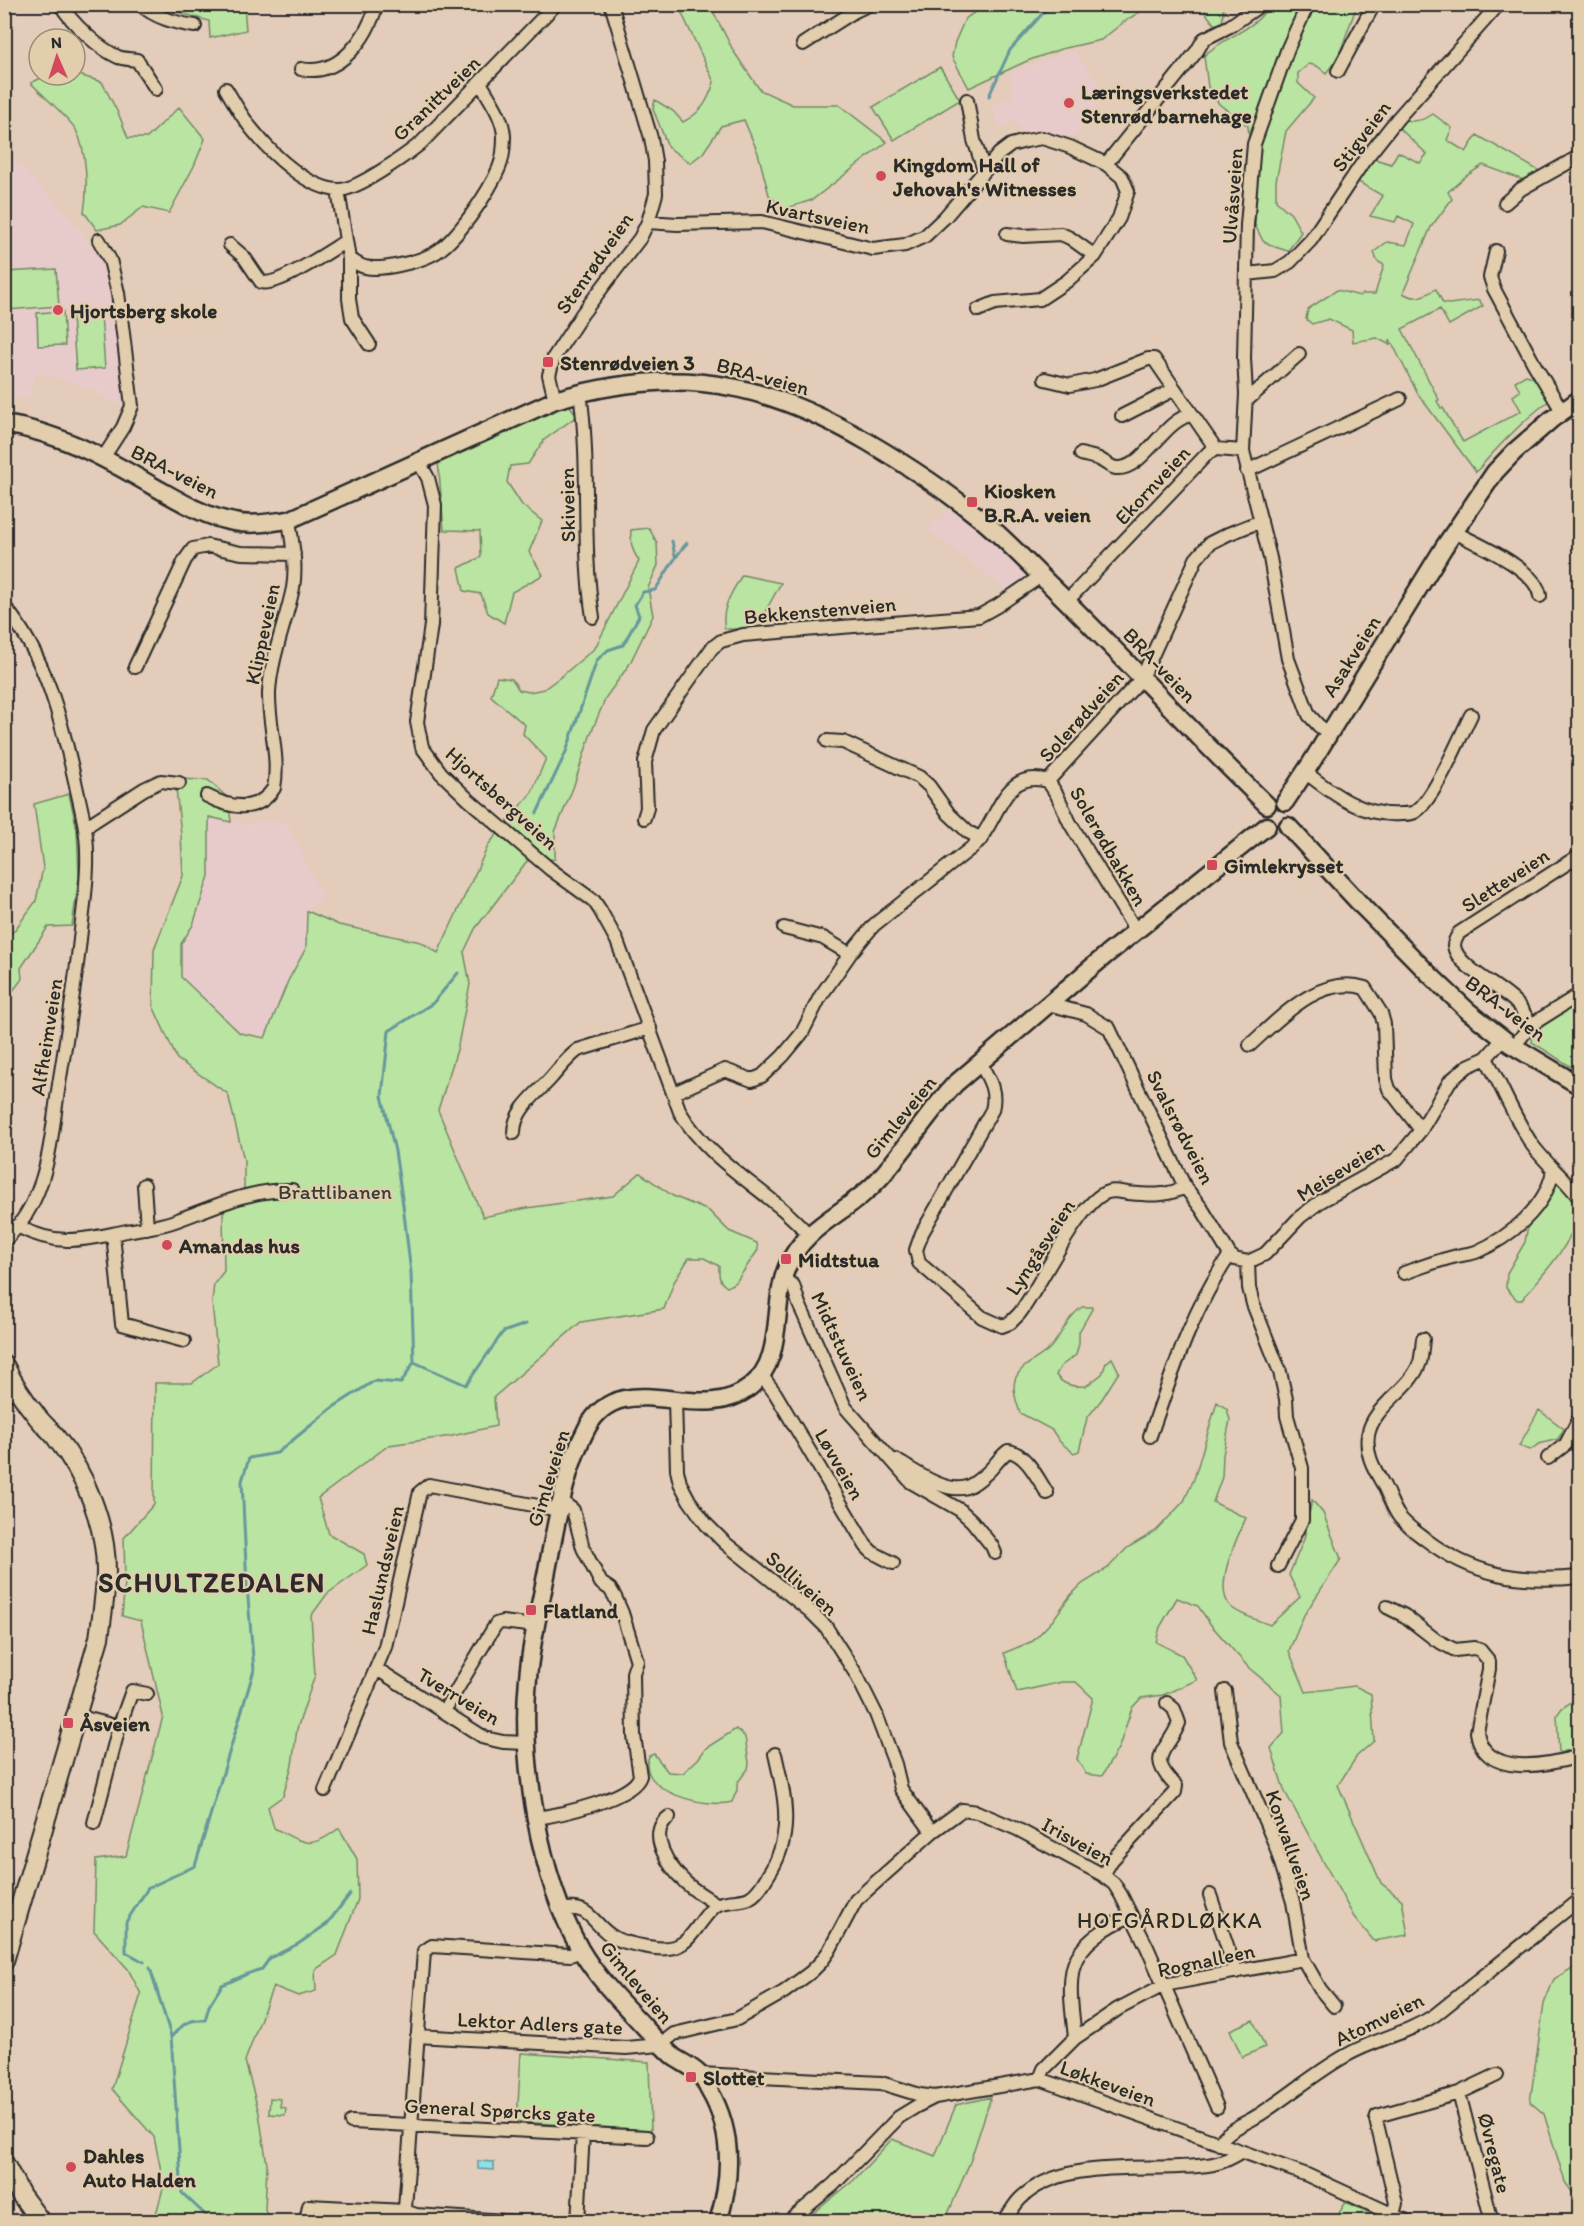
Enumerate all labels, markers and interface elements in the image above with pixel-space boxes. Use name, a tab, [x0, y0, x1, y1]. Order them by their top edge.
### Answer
north arrow	[27, 27, 87, 87]
text: N	[50, 33, 62, 52]
street label: Granittveien	[387, 50, 485, 146]
place label: Læringsverkstedet Stenrød barnehage	[1081, 79, 1252, 129]
street label: Stigveien	[1326, 95, 1396, 177]
marker: Læringsverkstedet Stenrød barnehage	[1062, 96, 1076, 110]
street label: Ulvåsveien	[1216, 147, 1248, 245]
place label: Kingdom Hall of Jehovah's Witnesses	[892, 152, 1076, 201]
marker: Kingdom Hall of Jehovah's Witnesses	[874, 169, 888, 183]
street label: Kvartsveien	[764, 193, 872, 239]
street label: Stenrødveien	[550, 207, 638, 319]
place label: Hjortsberg skole	[70, 298, 217, 324]
marker: Hjortsberg skole	[51, 303, 65, 317]
place label: Stenrødveien 3	[560, 350, 695, 375]
street label: BRA-veien	[714, 352, 812, 400]
marker: Stenrødveien 3	[541, 355, 555, 369]
street label: BRA-veien	[127, 438, 223, 504]
street label: Ekornveien	[1109, 440, 1195, 530]
street label: Skiveien	[554, 467, 580, 543]
place label: Kiosken B.R.A. veien	[984, 478, 1091, 527]
marker: Kiosken B.R.A. veien	[965, 495, 979, 509]
street label: Klippeveien	[239, 581, 285, 687]
street label: Bekkenstenveien	[743, 591, 897, 629]
street label: Asakveien	[1316, 611, 1386, 701]
street label: BRA-veien	[1118, 622, 1202, 708]
street label: Solerødveien	[1033, 665, 1129, 767]
street label: Hjortsbergveien	[441, 741, 563, 855]
street label: Solerødbakken	[1065, 782, 1153, 910]
street label: Sletteveien	[1456, 842, 1554, 918]
place label: Gimlekrysset	[1224, 853, 1343, 879]
marker: Gimlekrysset	[1205, 858, 1219, 872]
street label: BRA-veien	[1461, 969, 1551, 1047]
street label: Alfheimveien	[24, 976, 68, 1098]
street label: Svalsrødveien	[1141, 1066, 1221, 1189]
street label: Gimleveien	[859, 1070, 941, 1164]
street label: Meiseveien	[1292, 1133, 1388, 1207]
park label: Brattlibanen	[278, 1179, 392, 1204]
street label: Lyngåsveien	[1000, 1194, 1080, 1300]
place label: Amandas hus	[178, 1233, 300, 1258]
marker: Amandas hus	[160, 1238, 174, 1252]
place label: Midtstua	[798, 1247, 880, 1272]
marker: Midtstua	[779, 1252, 793, 1266]
street label: Midtstuveien	[806, 1288, 878, 1404]
street label: Løvveien	[810, 1424, 870, 1504]
street label: Gimleveien	[521, 1426, 575, 1530]
street label: Haslundsveien	[355, 1503, 409, 1637]
street label: Solliveien	[761, 1545, 843, 1621]
district label: SCHULTZEDALEN	[98, 1566, 326, 1599]
place label: Flatland	[543, 1598, 619, 1623]
marker: Flatland	[524, 1603, 538, 1617]
street label: Tverrveien	[413, 1662, 505, 1730]
place label: Åsveien	[79, 1711, 150, 1736]
marker: Åsveien	[61, 1716, 75, 1730]
street label: Konvallveien	[1260, 1787, 1322, 1903]
street label: Irisveien	[1038, 1811, 1118, 1871]
district label: HOFGÅRDLØKKA	[1077, 1907, 1263, 1934]
street label: Gimleveien	[595, 1935, 679, 2029]
street label: Rognalleen	[1155, 1937, 1257, 1983]
street label: Atomveien	[1330, 1987, 1428, 2051]
street label: Lektor Adlers gate	[456, 2006, 624, 2040]
street label: Løkkeveien	[1057, 2054, 1159, 2112]
place label: Slottet	[703, 2065, 764, 2090]
marker: Slottet	[684, 2070, 698, 2084]
street label: General Spørcks gate	[404, 2093, 596, 2127]
street label: Øvregate	[1473, 2110, 1517, 2196]
place label: Dahles Auto Halden	[82, 2143, 196, 2192]
marker: Dahles Auto Halden	[64, 2160, 78, 2174]

